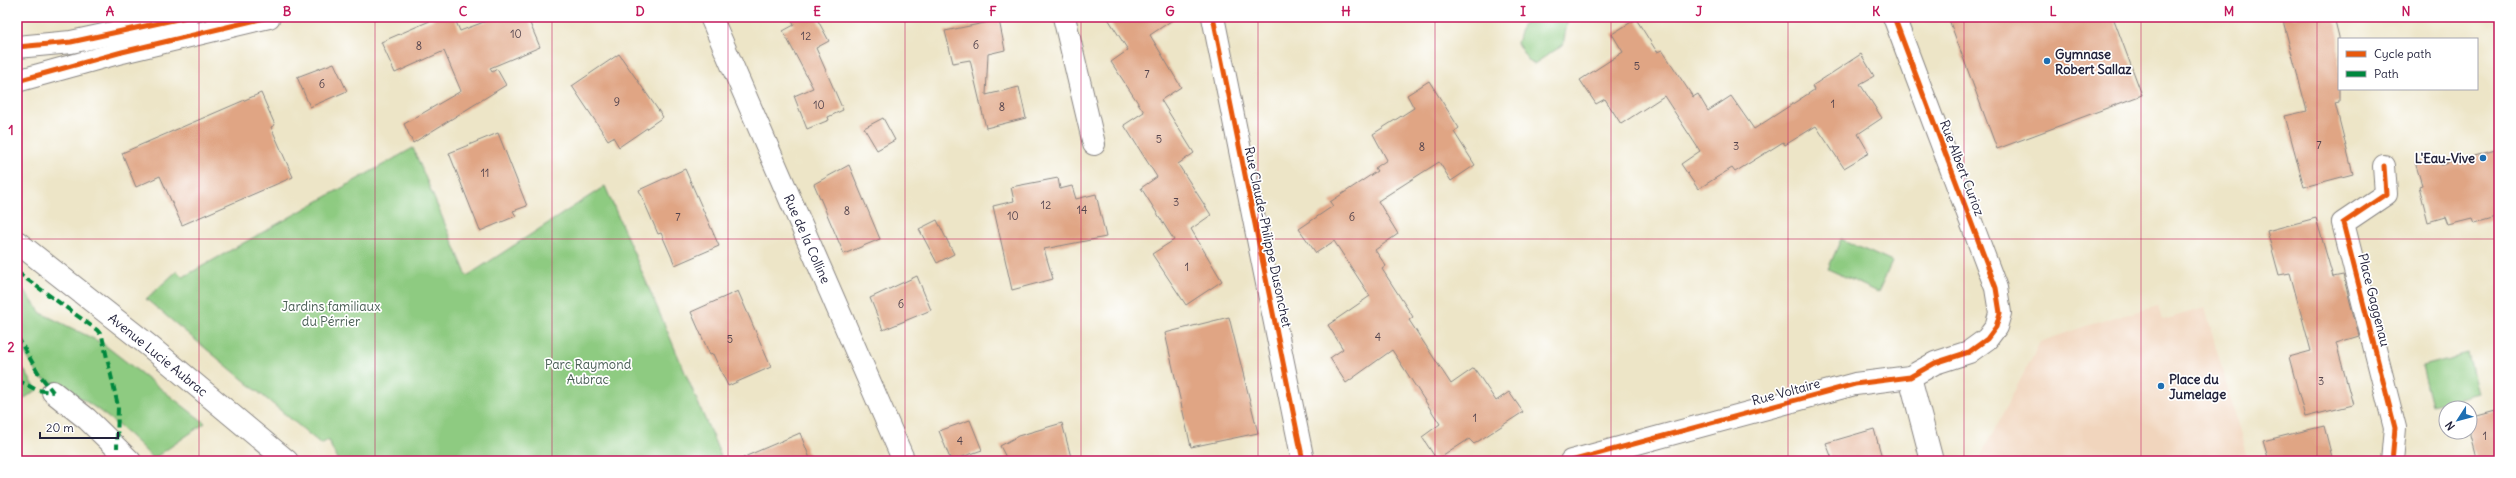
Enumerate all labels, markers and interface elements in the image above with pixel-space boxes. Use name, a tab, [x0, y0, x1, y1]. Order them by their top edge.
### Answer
text: A	[106, 3, 115, 20]
text: B	[283, 3, 292, 20]
text: C	[459, 3, 468, 20]
text: D	[635, 3, 645, 20]
text: E	[813, 3, 821, 20]
text: F	[989, 3, 997, 20]
text: G	[1165, 3, 1175, 20]
text: H	[1341, 3, 1351, 20]
text: I	[1520, 3, 1526, 20]
text: J	[1696, 3, 1703, 20]
text: K	[1872, 3, 1881, 20]
text: L	[2049, 3, 2057, 20]
text: M	[2224, 3, 2234, 20]
text: N	[2402, 3, 2410, 20]
house number: 10	[510, 27, 522, 41]
house number: 12	[801, 29, 811, 43]
house number: 6	[973, 38, 979, 52]
legend	[2338, 38, 2478, 90]
house number: 8	[416, 39, 422, 53]
place label: Gymnase Robert Sallaz	[2055, 46, 2132, 78]
text: Cycle path	[2374, 46, 2431, 61]
marker: Gymnase Robert Sallaz	[2042, 56, 2052, 66]
house number: 5	[1634, 59, 1640, 73]
text: Path	[2374, 66, 2399, 81]
house number: 7	[1144, 67, 1150, 81]
house number: 6	[319, 77, 325, 91]
house number: 9	[614, 95, 620, 109]
house number: 1	[1831, 97, 1835, 111]
house number: 10	[813, 98, 825, 112]
house number: 8	[999, 100, 1005, 114]
street label: Rue Albert Curioz	[1936, 118, 1988, 218]
text: 1	[8, 122, 14, 139]
house number: 5	[1156, 132, 1162, 146]
house number: 7	[2316, 138, 2322, 152]
house number: 3	[1733, 139, 1739, 153]
house number: 8	[1419, 140, 1425, 154]
street label: Rue Claude-Philippe Dusonchet	[1241, 145, 1296, 330]
place label: L'Eau-Vive	[2415, 150, 2475, 167]
marker: L'Eau-Vive	[2478, 153, 2488, 163]
house number: 11	[481, 166, 489, 180]
street label: Rue de la Colline	[780, 192, 834, 286]
house number: 3	[1173, 195, 1179, 209]
house number: 12	[1041, 198, 1051, 212]
house number: 14	[1077, 203, 1087, 217]
house number: 8	[844, 204, 850, 218]
house number: 10	[1007, 209, 1019, 223]
house number: 7	[675, 210, 681, 224]
house number: 6	[1349, 210, 1355, 224]
street label: Place Gaggenau	[2354, 252, 2394, 349]
house number: 1	[1185, 260, 1189, 274]
house number: 6	[898, 297, 904, 311]
park label: Jardins familiaux du Pérrier	[281, 298, 381, 330]
street label: Avenue Lucie Aubrac	[105, 310, 211, 401]
house number: 4	[1375, 330, 1381, 344]
house number: 5	[727, 332, 733, 346]
text: 2	[7, 339, 15, 356]
park label: Parc Raymond Aubrac	[545, 356, 632, 388]
place label: Place du Jumelage	[2169, 371, 2226, 403]
house number: 3	[2318, 374, 2324, 388]
street label: Rue Voltaire	[1750, 375, 1822, 409]
marker: Place du Jumelage	[2156, 381, 2166, 391]
north arrow	[2438, 400, 2478, 440]
house number: 1	[1473, 411, 1477, 425]
scale bar	[40, 414, 118, 440]
text: N	[2442, 419, 2458, 433]
text: 20 m	[46, 420, 74, 435]
house number: 1	[2483, 429, 2487, 443]
house number: 4	[957, 434, 963, 448]

